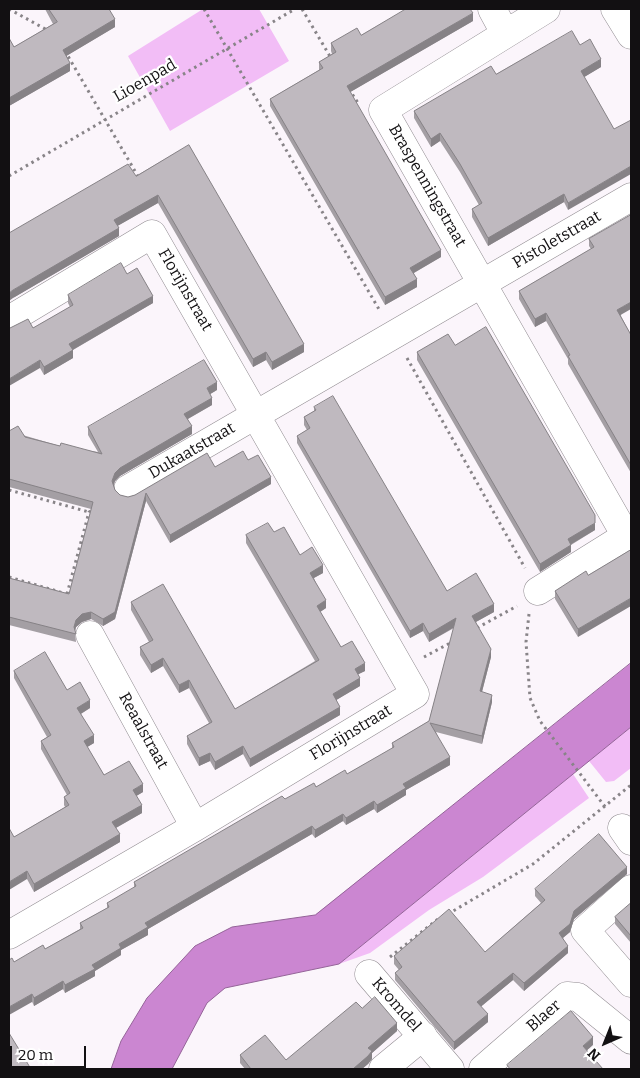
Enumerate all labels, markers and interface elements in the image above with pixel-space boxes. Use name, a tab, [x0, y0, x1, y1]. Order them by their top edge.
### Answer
street label: Lioenpad	[110, 55, 180, 107]
street label: Braspenningstraat	[384, 121, 470, 251]
street label: Pistoletstraat	[509, 207, 605, 273]
street label: Florijnstraat	[154, 245, 216, 335]
street label: Dukaatstraat	[145, 419, 239, 483]
street label: Reaalstraat	[114, 689, 172, 773]
street label: Florijnstraat	[307, 701, 395, 765]
street label: Kromdel	[367, 974, 425, 1036]
street label: Blaer	[523, 996, 565, 1036]
north arrow	[580, 1018, 630, 1068]
scale bar	[12, 1036, 89, 1068]
text: N	[584, 1044, 604, 1064]
text: 20 m	[18, 1046, 53, 1064]

